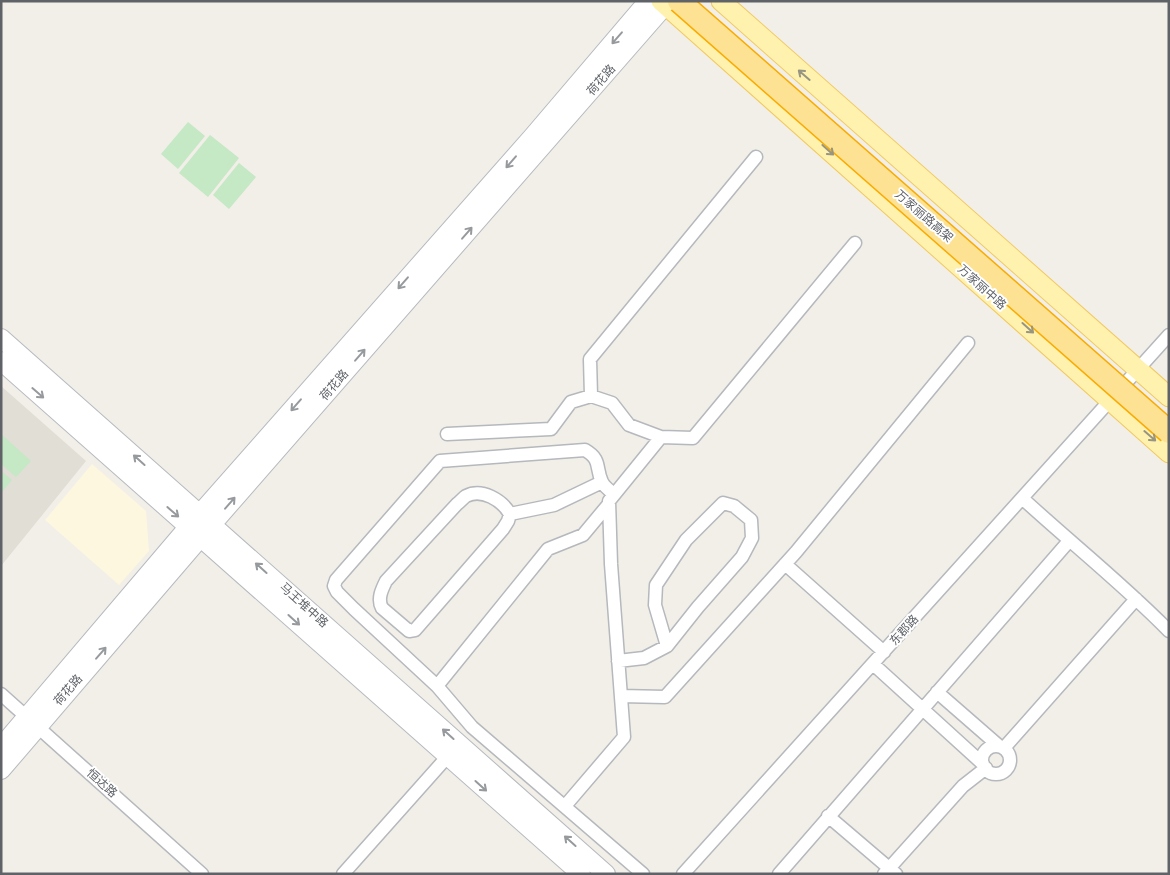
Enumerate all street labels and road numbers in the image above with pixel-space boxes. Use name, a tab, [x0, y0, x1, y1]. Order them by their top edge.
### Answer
street label: 荷花路	[583, 61, 619, 99]
street label: 万家丽路高架	[892, 186, 956, 246]
street label: 万家丽中路	[954, 261, 1010, 313]
street label: 荷花路	[316, 366, 352, 404]
street label: 马王堆中路	[276, 579, 332, 631]
street label: 东郡路	[886, 611, 922, 649]
street label: 荷花路	[50, 671, 86, 709]
street label: 恒达路	[83, 765, 121, 801]

